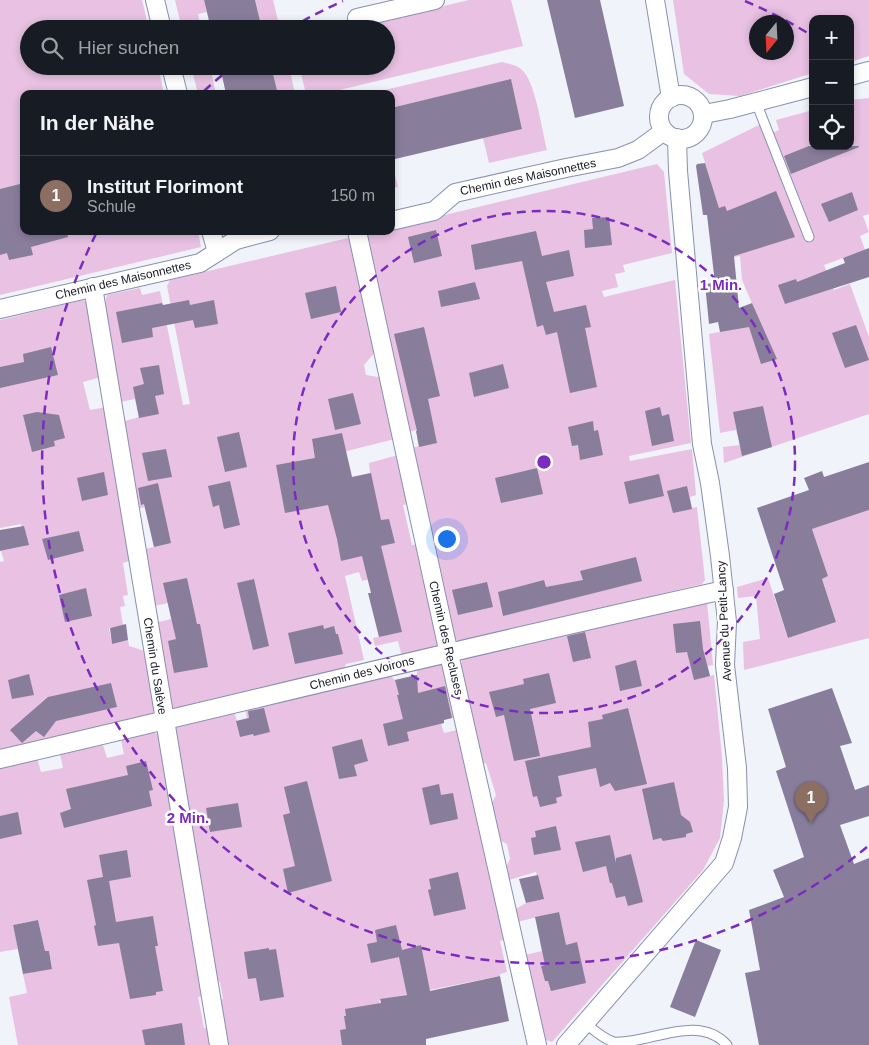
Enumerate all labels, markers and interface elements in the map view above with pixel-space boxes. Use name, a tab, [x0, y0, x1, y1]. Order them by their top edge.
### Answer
north arrow	[749, 15, 794, 60]
map controls	[809, 15, 854, 150]
button: +	[809, 15, 854, 60]
search box	[20, 20, 395, 75]
icon: search	[38, 34, 66, 62]
text: Hier suchen	[78, 37, 179, 58]
button: −	[809, 60, 854, 105]
button: locate	[809, 105, 854, 150]
text: In der Nähe	[40, 111, 154, 134]
street label: Chemin des Maisonnettes	[459, 156, 597, 198]
text: Institut Florimont	[87, 176, 243, 197]
text: 1	[52, 187, 60, 204]
text: 150 m	[331, 187, 375, 204]
text: Schule	[87, 198, 136, 215]
street label: Chemin des Maisonnettes	[54, 258, 192, 302]
text: 1 Min.	[700, 276, 742, 293]
centre of rings	[535, 453, 553, 471]
your location	[434, 526, 460, 552]
street label: Avenue du Petit-Lancy	[714, 560, 734, 682]
street label: Chemin des Recluses	[426, 580, 466, 696]
street label: Chemin du Salève	[140, 616, 170, 716]
street label: Chemin des Voirons	[308, 653, 416, 693]
pin: 1	[795, 782, 827, 823]
text: 2 Min.	[167, 809, 209, 826]

